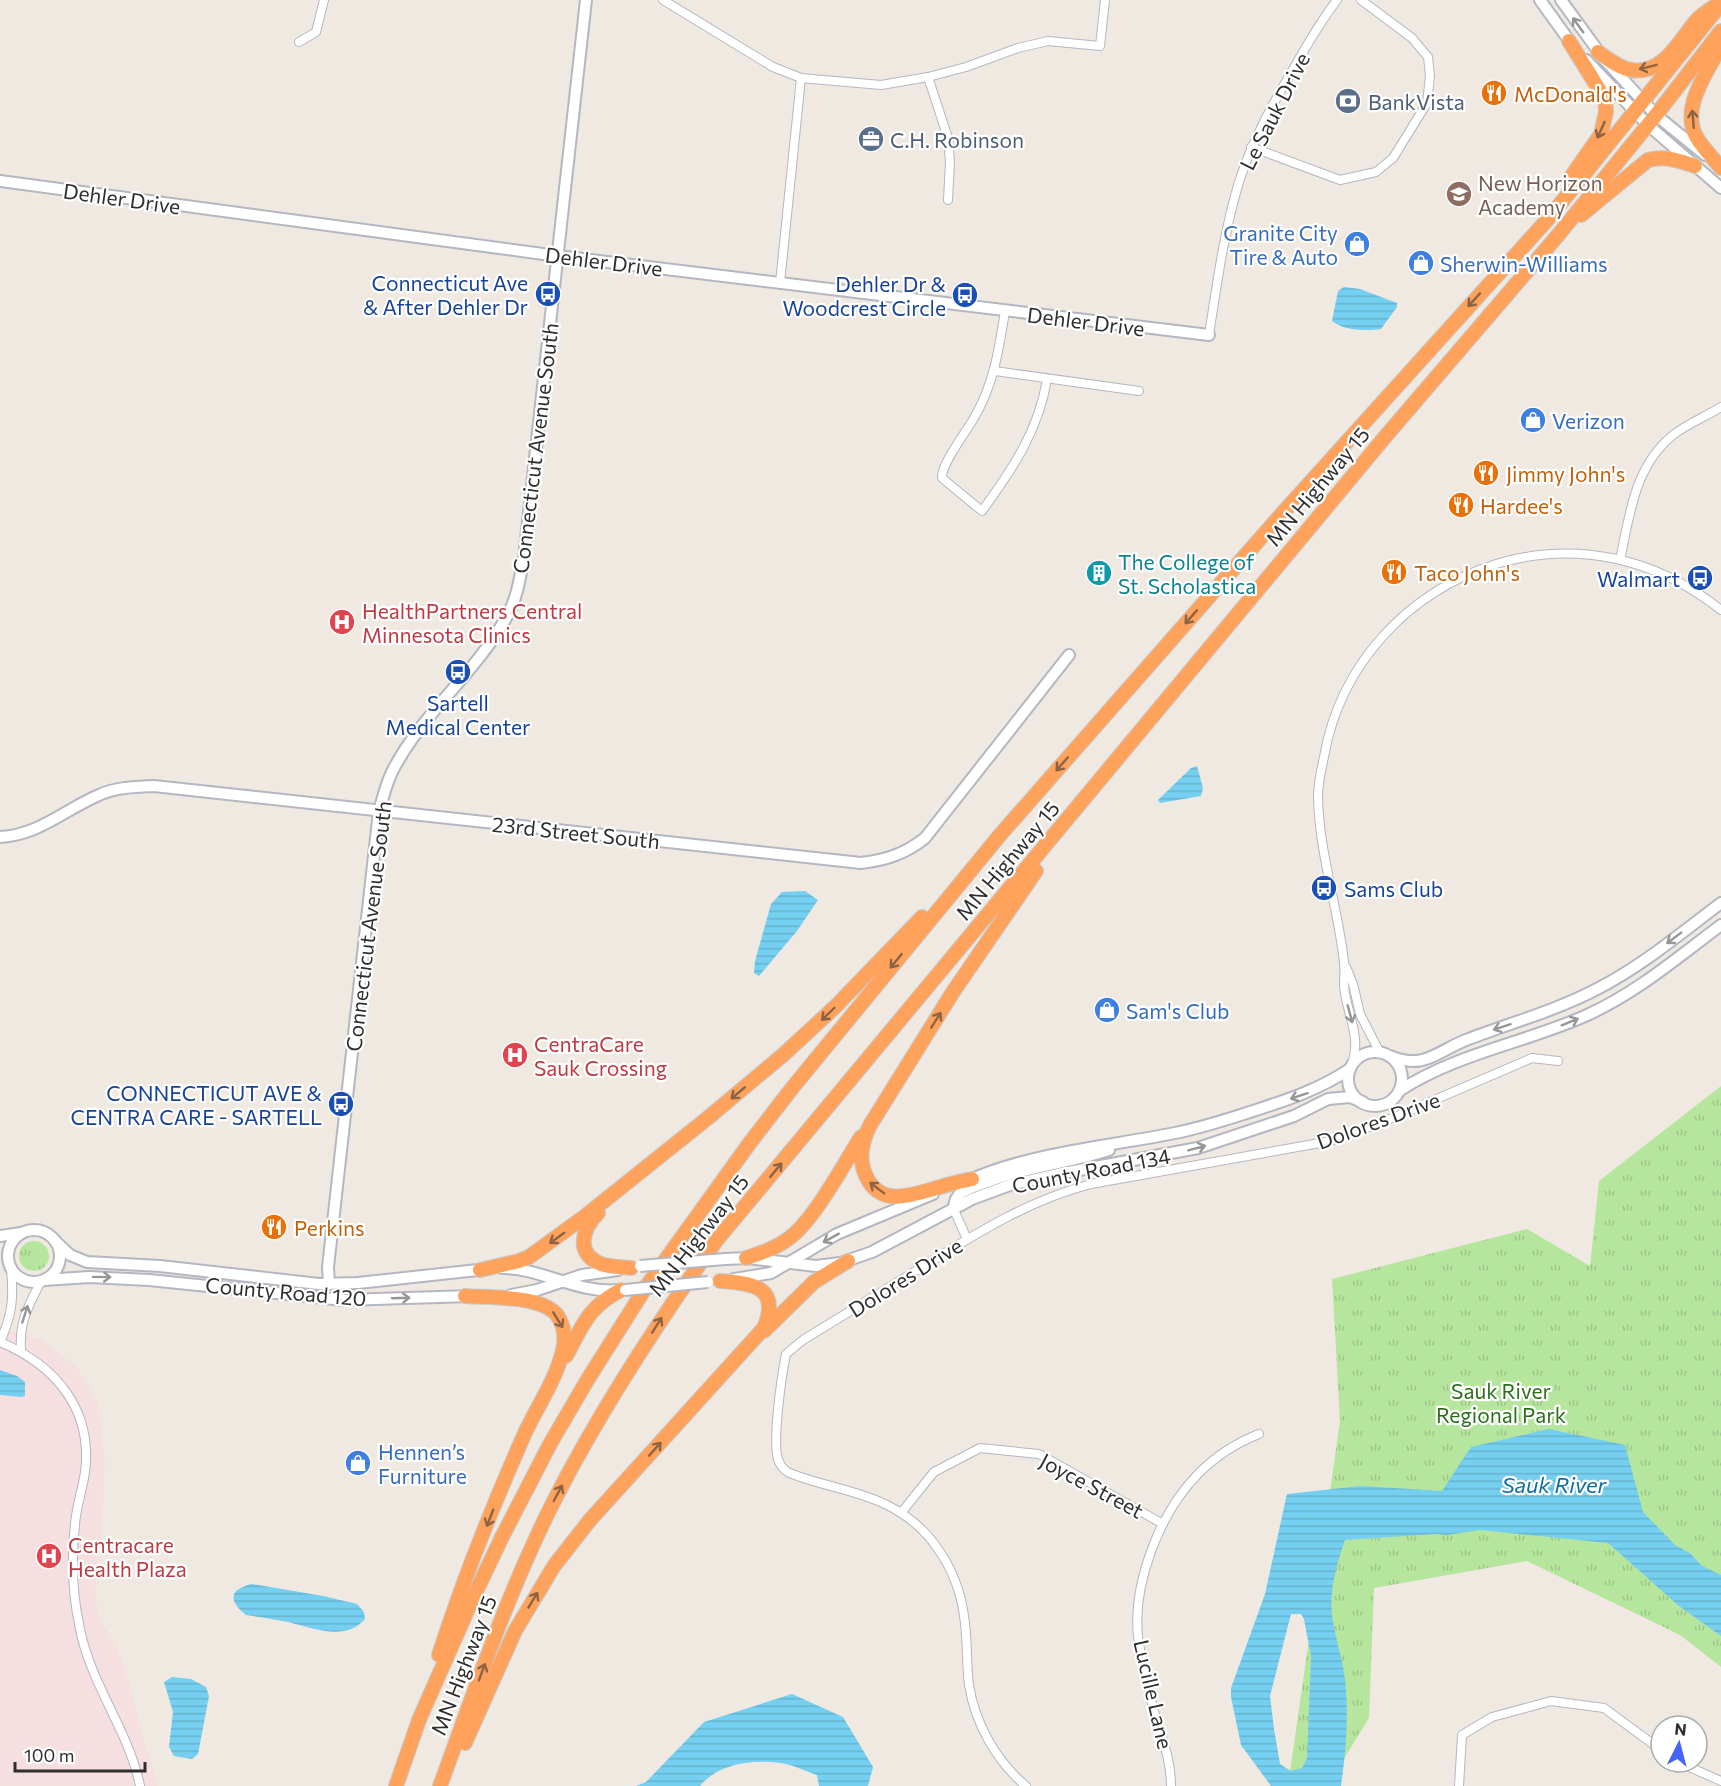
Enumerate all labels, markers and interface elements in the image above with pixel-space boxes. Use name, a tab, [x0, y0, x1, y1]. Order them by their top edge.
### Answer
one-way arrow	[1572, 18, 1585, 34]
street label: Le Sauk Drive	[1234, 48, 1314, 174]
one-way arrow	[1639, 62, 1658, 74]
restaurant icon: McDonald's	[1479, 78, 1509, 108]
place label: McDonald's	[1514, 81, 1627, 106]
bank icon: BankVista	[1333, 86, 1363, 116]
place label: BankVista	[1368, 89, 1465, 114]
one-way arrow	[1687, 109, 1698, 129]
one-way arrow	[1595, 121, 1606, 139]
office icon: C.H. Robinson	[856, 124, 886, 154]
place label: C.H. Robinson	[890, 127, 1024, 152]
place label: New Horizon Academy	[1478, 170, 1603, 219]
street label: Dehler Drive	[62, 177, 182, 219]
school or university icon: New Horizon Academy	[1444, 179, 1474, 209]
place label: Granite City Tire & Auto	[1223, 220, 1338, 269]
shop icon: Granite City Tire & Auto	[1342, 229, 1372, 259]
street label: Dehler Drive	[544, 241, 664, 281]
shop icon: Sherwin-Williams	[1406, 248, 1436, 278]
place label: Sherwin-Williams	[1440, 251, 1608, 276]
place label: Connecticut Ave & After Dehler Dr	[363, 270, 528, 319]
place label: Dehler Dr & Woodcrest Circle	[783, 271, 947, 320]
bus stop icon: Connecticut Ave & After Dehler Dr	[533, 279, 563, 309]
bus stop icon: Dehler Dr & Woodcrest Circle	[950, 280, 980, 310]
one-way arrow	[1468, 292, 1482, 307]
street label: Dehler Drive	[1026, 301, 1146, 341]
street label: Connecticut Avenue South	[507, 321, 563, 575]
shop icon: Verizon	[1518, 405, 1548, 435]
place label: Verizon	[1552, 408, 1625, 433]
street label: MN Highway 15	[1260, 421, 1374, 551]
restaurant icon: Jimmy John's	[1471, 458, 1501, 488]
place label: Jimmy John's	[1506, 461, 1625, 486]
restaurant icon: Hardee's	[1446, 490, 1476, 520]
place label: Hardee's	[1480, 493, 1563, 518]
place label: The College of St. Scholastica	[1118, 549, 1256, 598]
restaurant icon: Taco John's	[1379, 557, 1409, 587]
building icon: The College of St. Scholastica	[1084, 558, 1114, 588]
place label: Taco John's	[1414, 560, 1520, 585]
bus stop icon: Walmart	[1685, 563, 1715, 593]
place label: Walmart	[1597, 566, 1680, 591]
place label: HealthPartners Central Minnesota Clinics	[362, 598, 582, 647]
hospital icon: HealthPartners Central Minnesota Clinics	[327, 607, 357, 637]
one-way arrow	[1184, 610, 1198, 625]
bus stop icon: Sartell Medical Center	[443, 657, 473, 687]
place label: Sartell Medical Center	[386, 690, 530, 739]
one-way arrow	[1055, 756, 1069, 771]
street label: MN Highway 15	[950, 795, 1064, 925]
street label: Connecticut Avenue South	[340, 799, 396, 1053]
street label: 23rd Street South	[491, 811, 661, 853]
bus stop icon: Sams Club	[1309, 873, 1339, 903]
place label: Sams Club	[1344, 876, 1443, 901]
one-way arrow	[1667, 932, 1683, 945]
one-way arrow	[890, 953, 903, 969]
shop icon: Sam's Club	[1092, 995, 1122, 1025]
place label: Sam's Club	[1126, 998, 1229, 1023]
one-way arrow	[1345, 1005, 1356, 1024]
one-way arrow	[821, 1006, 836, 1021]
one-way arrow	[930, 1012, 942, 1029]
one-way arrow	[1560, 1016, 1578, 1027]
one-way arrow	[1493, 1023, 1512, 1034]
place label: CentraCare Sauk Crossing	[534, 1031, 667, 1080]
hospital icon: CentraCare Sauk Crossing	[500, 1040, 530, 1070]
place label: CONNECTICUT AVE & CENTRA CARE - SARTELL	[71, 1080, 323, 1129]
one-way arrow	[731, 1086, 746, 1100]
street label: Dolores Drive	[1313, 1086, 1443, 1154]
bus stop icon: CONNECTICUT AVE & CENTRA CARE - SARTELL	[326, 1089, 356, 1119]
one-way arrow	[1290, 1092, 1308, 1103]
street label: County Road 134	[1010, 1142, 1173, 1198]
one-way arrow	[1188, 1142, 1207, 1153]
one-way arrow	[769, 1163, 782, 1179]
street label: MN Highway 15	[643, 1169, 753, 1301]
one-way arrow	[869, 1182, 885, 1195]
restaurant icon: Perkins	[259, 1212, 289, 1242]
place label: Perkins	[294, 1215, 365, 1240]
one-way arrow	[549, 1232, 565, 1244]
one-way arrow	[823, 1232, 840, 1244]
street label: Dolores Drive	[844, 1232, 966, 1322]
one-way arrow	[92, 1271, 112, 1283]
street label: County Road 120	[204, 1272, 368, 1310]
one-way arrow	[391, 1292, 411, 1304]
one-way arrow	[20, 1305, 31, 1324]
one-way arrow	[551, 1311, 564, 1328]
one-way arrow	[651, 1317, 663, 1334]
park label: Sauk River Regional Park	[1436, 1378, 1566, 1427]
place label: Hennen’s Furniture	[378, 1439, 467, 1488]
one-way arrow	[648, 1441, 662, 1456]
street label: Joyce Street	[1036, 1447, 1148, 1523]
shop icon: Hennen’s Furniture	[343, 1448, 373, 1478]
water label: Sauk River	[1502, 1471, 1608, 1498]
one-way arrow	[552, 1485, 564, 1502]
one-way arrow	[483, 1508, 494, 1527]
place label: Centracare Health Plaza	[68, 1532, 187, 1581]
hospital icon: Centracare Health Plaza	[34, 1541, 64, 1571]
street label: MN Highway 15	[425, 1592, 501, 1738]
one-way arrow	[527, 1592, 539, 1609]
street label: Lucille Lane	[1129, 1637, 1179, 1751]
one-way arrow	[477, 1663, 488, 1682]
north arrow	[1649, 1714, 1709, 1774]
text: N	[1674, 1719, 1688, 1739]
scale bar	[15, 1735, 146, 1773]
text: 100 m	[24, 1744, 74, 1766]

